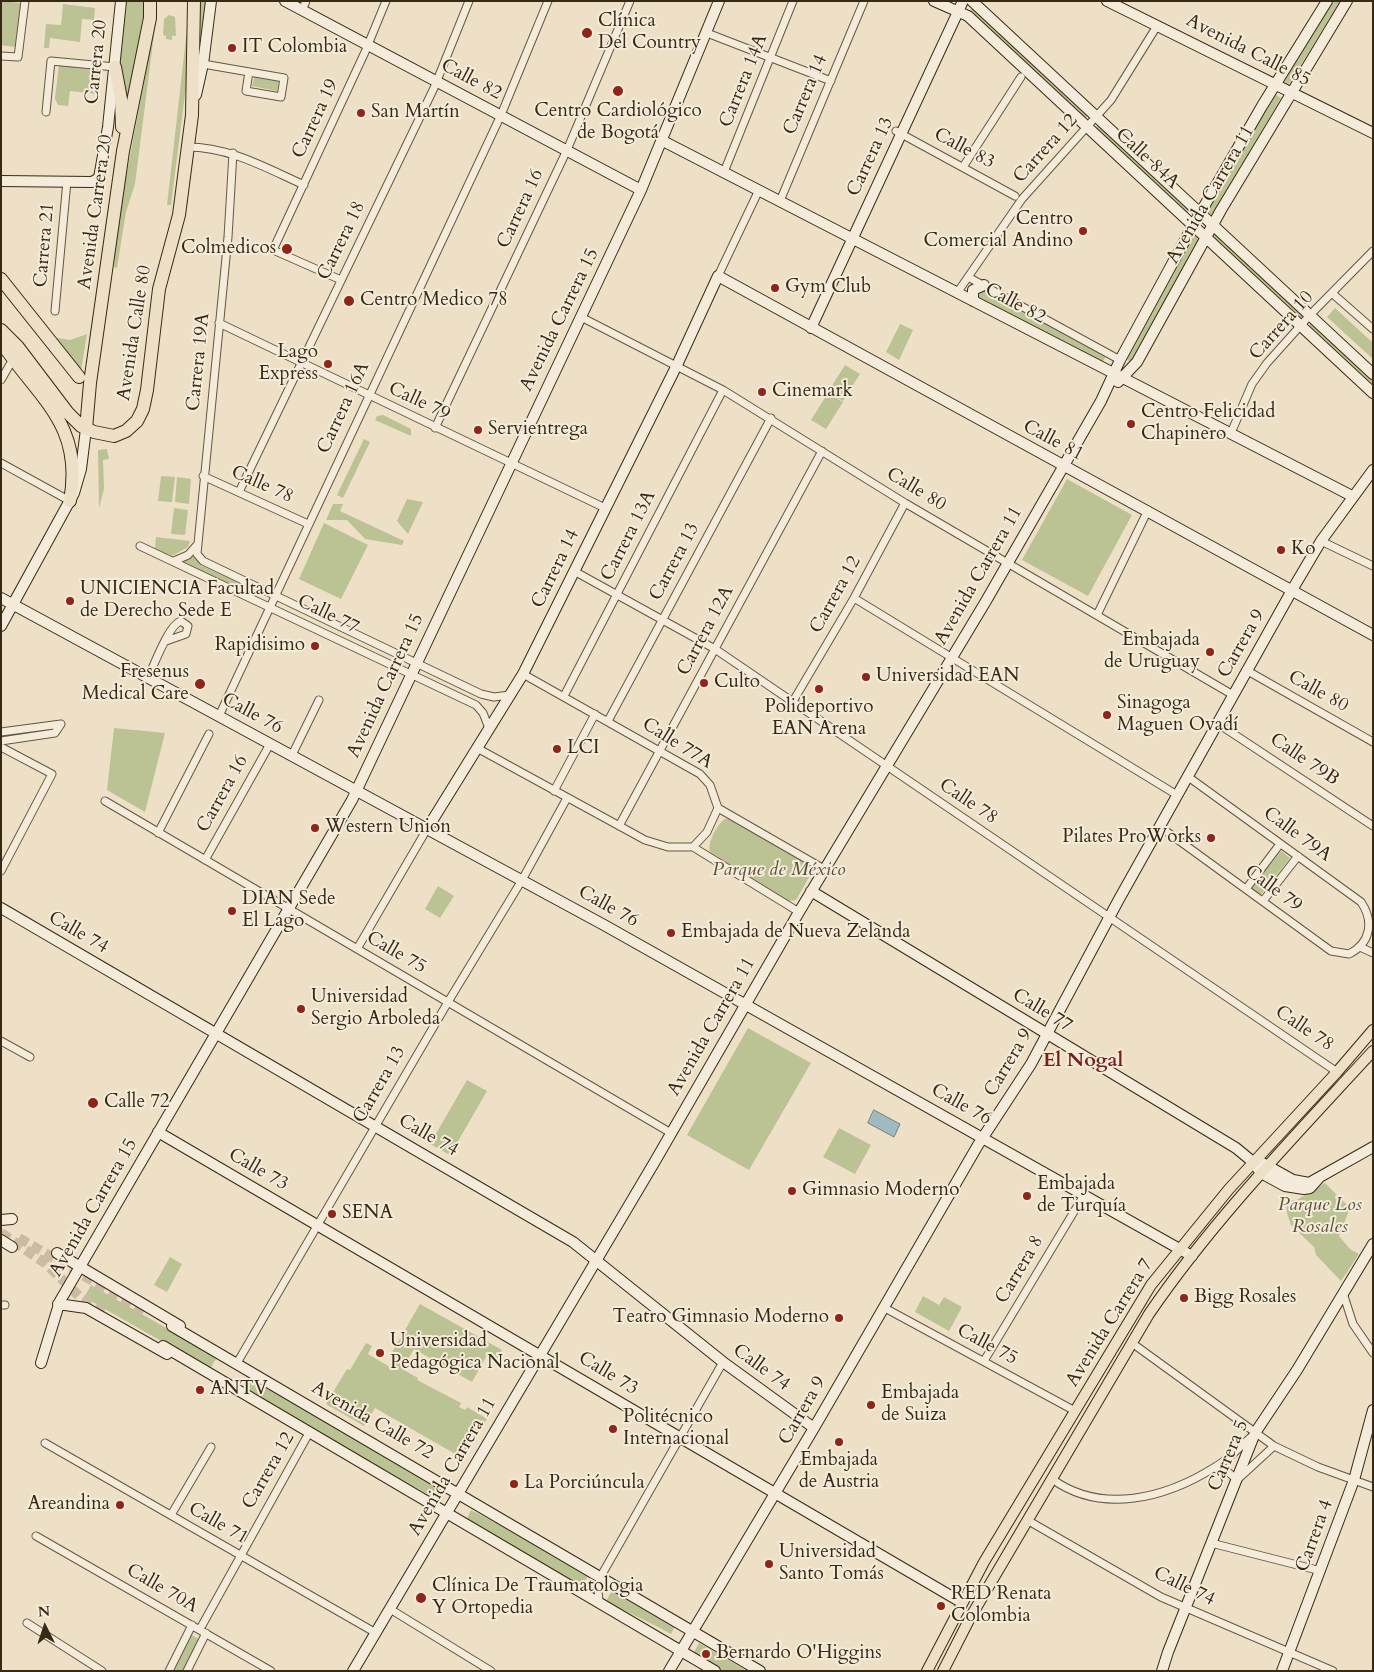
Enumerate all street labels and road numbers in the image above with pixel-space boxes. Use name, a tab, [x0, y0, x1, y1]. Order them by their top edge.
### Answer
street label: Avenida Calle 85	[1182, 10, 1314, 92]
street label: Carrera 20	[81, 19, 113, 105]
street label: Carrera 14A	[715, 31, 773, 131]
street label: Carrera 14	[779, 51, 833, 139]
street label: Calle 82	[437, 55, 505, 105]
street label: Carrera 19	[288, 76, 344, 162]
street label: Carrera 12	[1009, 110, 1083, 188]
street label: Carrera 13	[843, 114, 899, 200]
street label: Avenida Carrera 11	[1162, 122, 1260, 268]
street label: Calle 83	[930, 124, 998, 174]
street label: Calle 84A	[1110, 124, 1184, 194]
street label: Avenida Carrera 20	[74, 133, 118, 291]
street label: Carrera 16	[493, 166, 549, 252]
street label: Carrera 18	[313, 198, 371, 284]
street label: Carrera 21	[30, 202, 60, 288]
street label: Avenida Carrera 15	[516, 245, 604, 395]
street label: Avenida Calle 80	[113, 264, 157, 402]
street label: Calle 82	[981, 279, 1049, 329]
street label: Carrera 10	[1245, 287, 1319, 365]
street label: Carrera 19A	[183, 312, 215, 412]
street label: Carrera 16A	[313, 359, 375, 457]
street label: Calle 79	[384, 378, 454, 426]
street label: Calle 81	[1019, 416, 1087, 466]
street label: Calle 78	[227, 461, 297, 509]
street label: Calle 80	[882, 463, 950, 517]
street label: Carrera 13A	[596, 487, 662, 585]
street label: Avenida Carrera 11	[930, 503, 1028, 649]
street label: Carrera 13	[645, 519, 705, 605]
street label: Carrera 14	[527, 526, 585, 612]
street label: Carrera 12	[805, 552, 867, 638]
street label: Carrera 12A	[673, 582, 739, 680]
street label: Calle 77	[294, 590, 362, 640]
street label: Carrera 9	[1213, 606, 1271, 682]
street label: Avenida Carrera 15	[343, 610, 429, 762]
street label: Calle 80	[1284, 666, 1352, 718]
street label: Calle 76	[218, 689, 286, 739]
street label: Calle 77A	[637, 713, 717, 775]
street label: Calle 79B	[1265, 729, 1343, 791]
street label: Carrera 16	[192, 751, 254, 837]
street label: Calle 78	[934, 774, 1002, 830]
street label: Calle 79A	[1258, 803, 1336, 867]
street label: Calle 79	[1240, 860, 1306, 918]
street label: Calle 76	[574, 881, 642, 933]
street label: Calle 74	[44, 907, 112, 959]
street label: Calle 75	[362, 927, 430, 979]
street label: Avenida Carrera 11	[663, 954, 761, 1100]
street label: Calle 77	[1008, 984, 1076, 1038]
street label: Calle 78	[1270, 1001, 1338, 1057]
street label: Carrera 9	[980, 1025, 1038, 1101]
street label: Carrera 13	[349, 1043, 411, 1127]
street label: Calle 76	[927, 1079, 995, 1131]
street label: Calle 74	[394, 1110, 462, 1162]
street label: Avenida Carrera 15	[45, 1135, 143, 1281]
street label: Calle 73	[224, 1144, 292, 1196]
street label: Carrera 8	[991, 1232, 1049, 1308]
street label: Avenida Carrera 7	[1062, 1255, 1158, 1391]
street label: Calle 75	[953, 1320, 1021, 1370]
street label: Calle 74	[728, 1339, 794, 1397]
street label: Calle 73	[574, 1347, 642, 1401]
street label: Carrera 9	[774, 1373, 832, 1449]
street label: Avenida Calle 72	[307, 1377, 437, 1465]
street label: Avenida Carrera 11	[404, 1394, 502, 1540]
street label: Carrera 5	[1204, 1417, 1254, 1495]
street label: Carrera 12	[238, 1429, 300, 1513]
street label: Carrera 4	[1291, 1497, 1339, 1575]
street label: Calle 71	[184, 1498, 252, 1550]
street label: Calle 70A	[122, 1559, 202, 1619]
street label: Calle 74	[1150, 1562, 1218, 1612]

